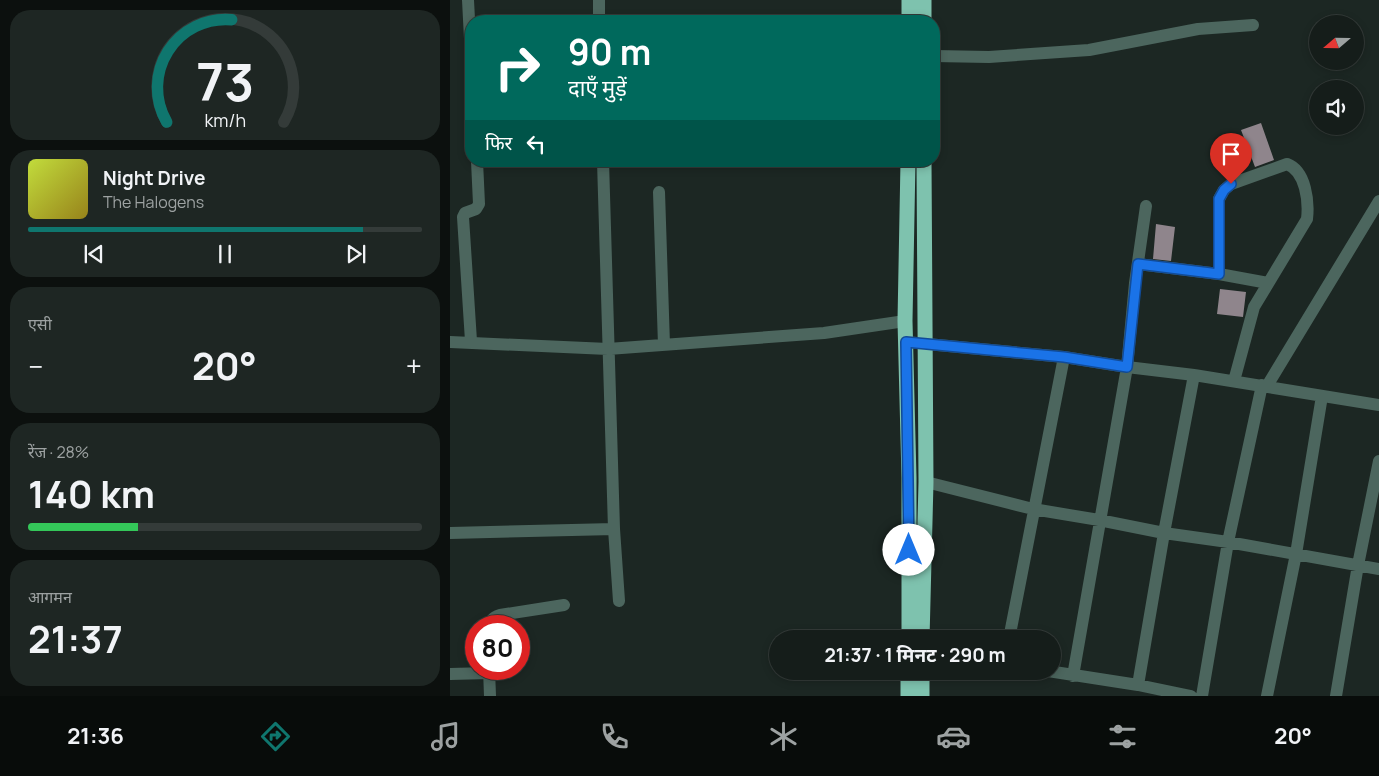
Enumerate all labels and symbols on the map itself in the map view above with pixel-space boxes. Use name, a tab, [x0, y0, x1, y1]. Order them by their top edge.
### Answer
north arrow	[1309, 15, 1364, 70]
pin	[1210, 133, 1252, 184]
position arrow	[882, 523, 934, 575]
speed limit sign: 80	[465, 615, 530, 680]

